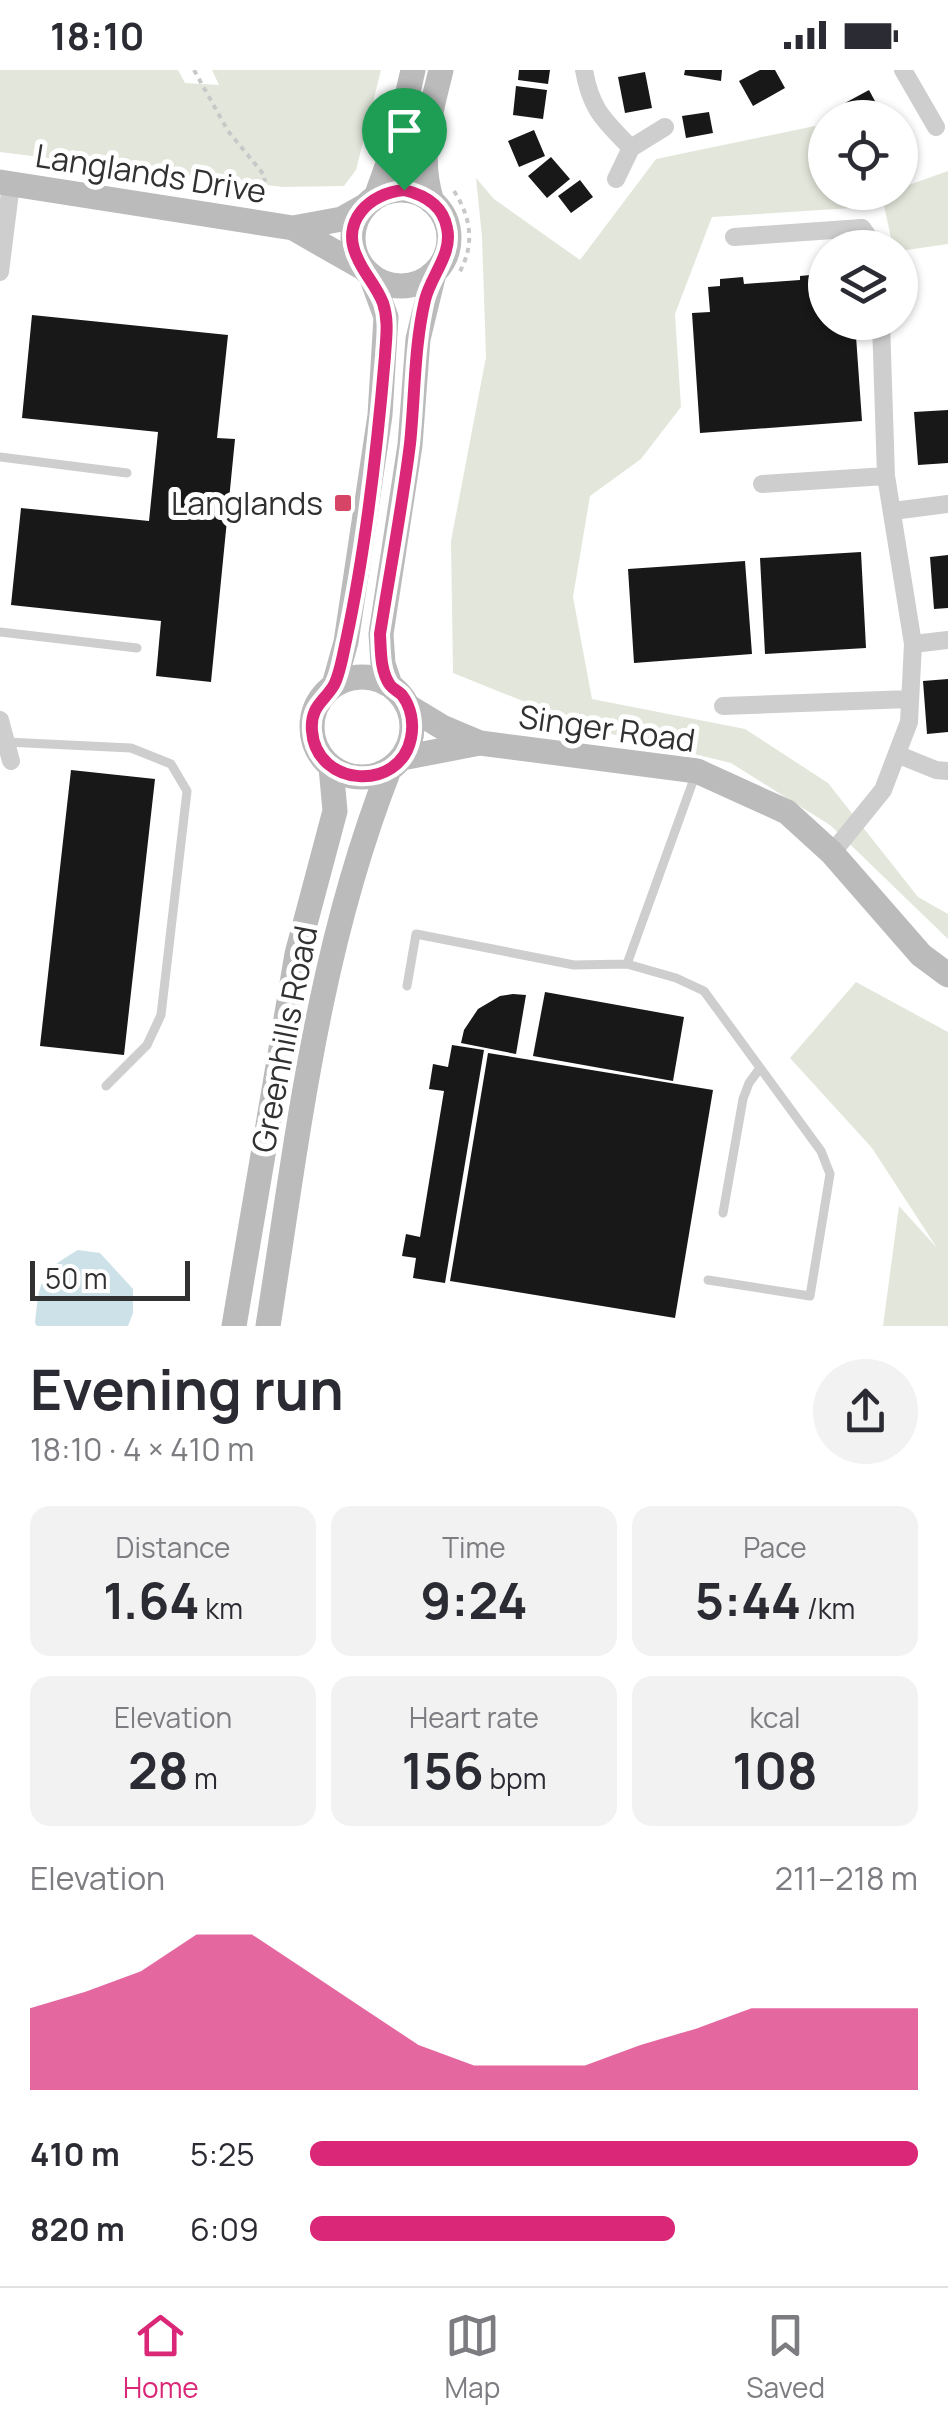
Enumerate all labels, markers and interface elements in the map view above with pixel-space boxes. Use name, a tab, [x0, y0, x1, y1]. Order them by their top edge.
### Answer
text: 18:10	[50, 9, 145, 61]
pin	[362, 88, 447, 191]
map controls	[808, 100, 918, 340]
button: locate	[808, 100, 918, 210]
icon: arrive	[377, 103, 432, 158]
street label: Langlands Drive	[32, 133, 270, 213]
button: layers	[808, 230, 918, 340]
place label: Langlands	[171, 481, 323, 525]
marker: Langlands	[332, 492, 354, 514]
street label: Singer Road	[516, 694, 698, 762]
street label: Greenhills Road	[240, 922, 328, 1156]
scale bar	[30, 1256, 190, 1300]
text: 50 m	[45, 1259, 108, 1297]
text: Evening run	[30, 1351, 344, 1427]
button: share	[813, 1359, 918, 1464]
text: 18:10 · 4 × 410 m	[30, 1427, 254, 1471]
text: Distance	[116, 1528, 230, 1566]
text: Time	[442, 1528, 506, 1566]
text: Pace	[743, 1528, 807, 1566]
text: 1.64	[103, 1566, 200, 1634]
text: 9:24	[420, 1566, 528, 1634]
text: 5:44	[695, 1566, 801, 1634]
text: km	[200, 1589, 243, 1627]
text: /km	[801, 1589, 855, 1627]
text: Elevation	[114, 1698, 232, 1736]
text: Heart rate	[409, 1698, 539, 1736]
text: kcal	[749, 1698, 801, 1736]
text: 28	[128, 1736, 189, 1804]
text: 156	[402, 1736, 484, 1804]
text: 108	[732, 1736, 818, 1804]
text: m	[189, 1759, 218, 1797]
text: bpm	[484, 1759, 546, 1797]
text: Elevation	[30, 1856, 165, 1900]
text: 211–218 m	[775, 1856, 918, 1900]
text: 410 m	[30, 2132, 120, 2176]
text: 5:25	[190, 2132, 255, 2176]
text: 820 m	[30, 2207, 125, 2251]
text: 6:09	[190, 2207, 259, 2251]
tab: Home	[123, 2308, 199, 2406]
tab: Map	[445, 2308, 500, 2406]
tab: Saved	[746, 2308, 825, 2406]

